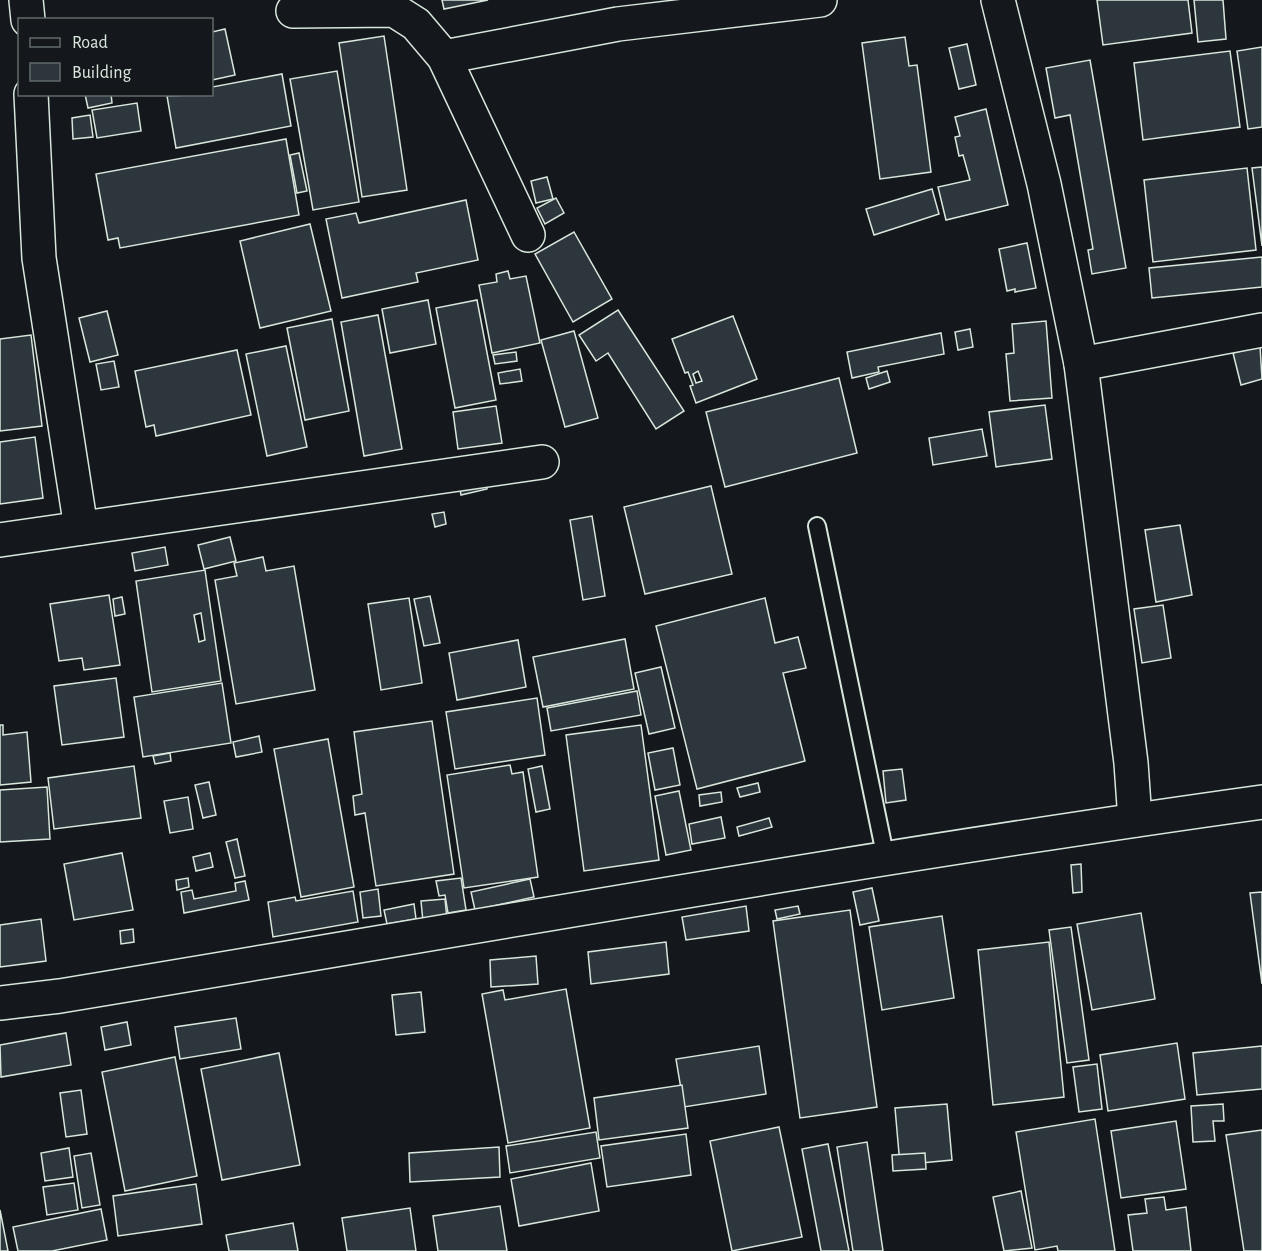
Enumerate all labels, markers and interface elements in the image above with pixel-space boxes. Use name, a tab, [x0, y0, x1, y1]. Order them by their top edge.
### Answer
legend	[18, 18, 213, 96]
text: Road	[72, 34, 108, 52]
text: Building	[72, 64, 132, 82]

